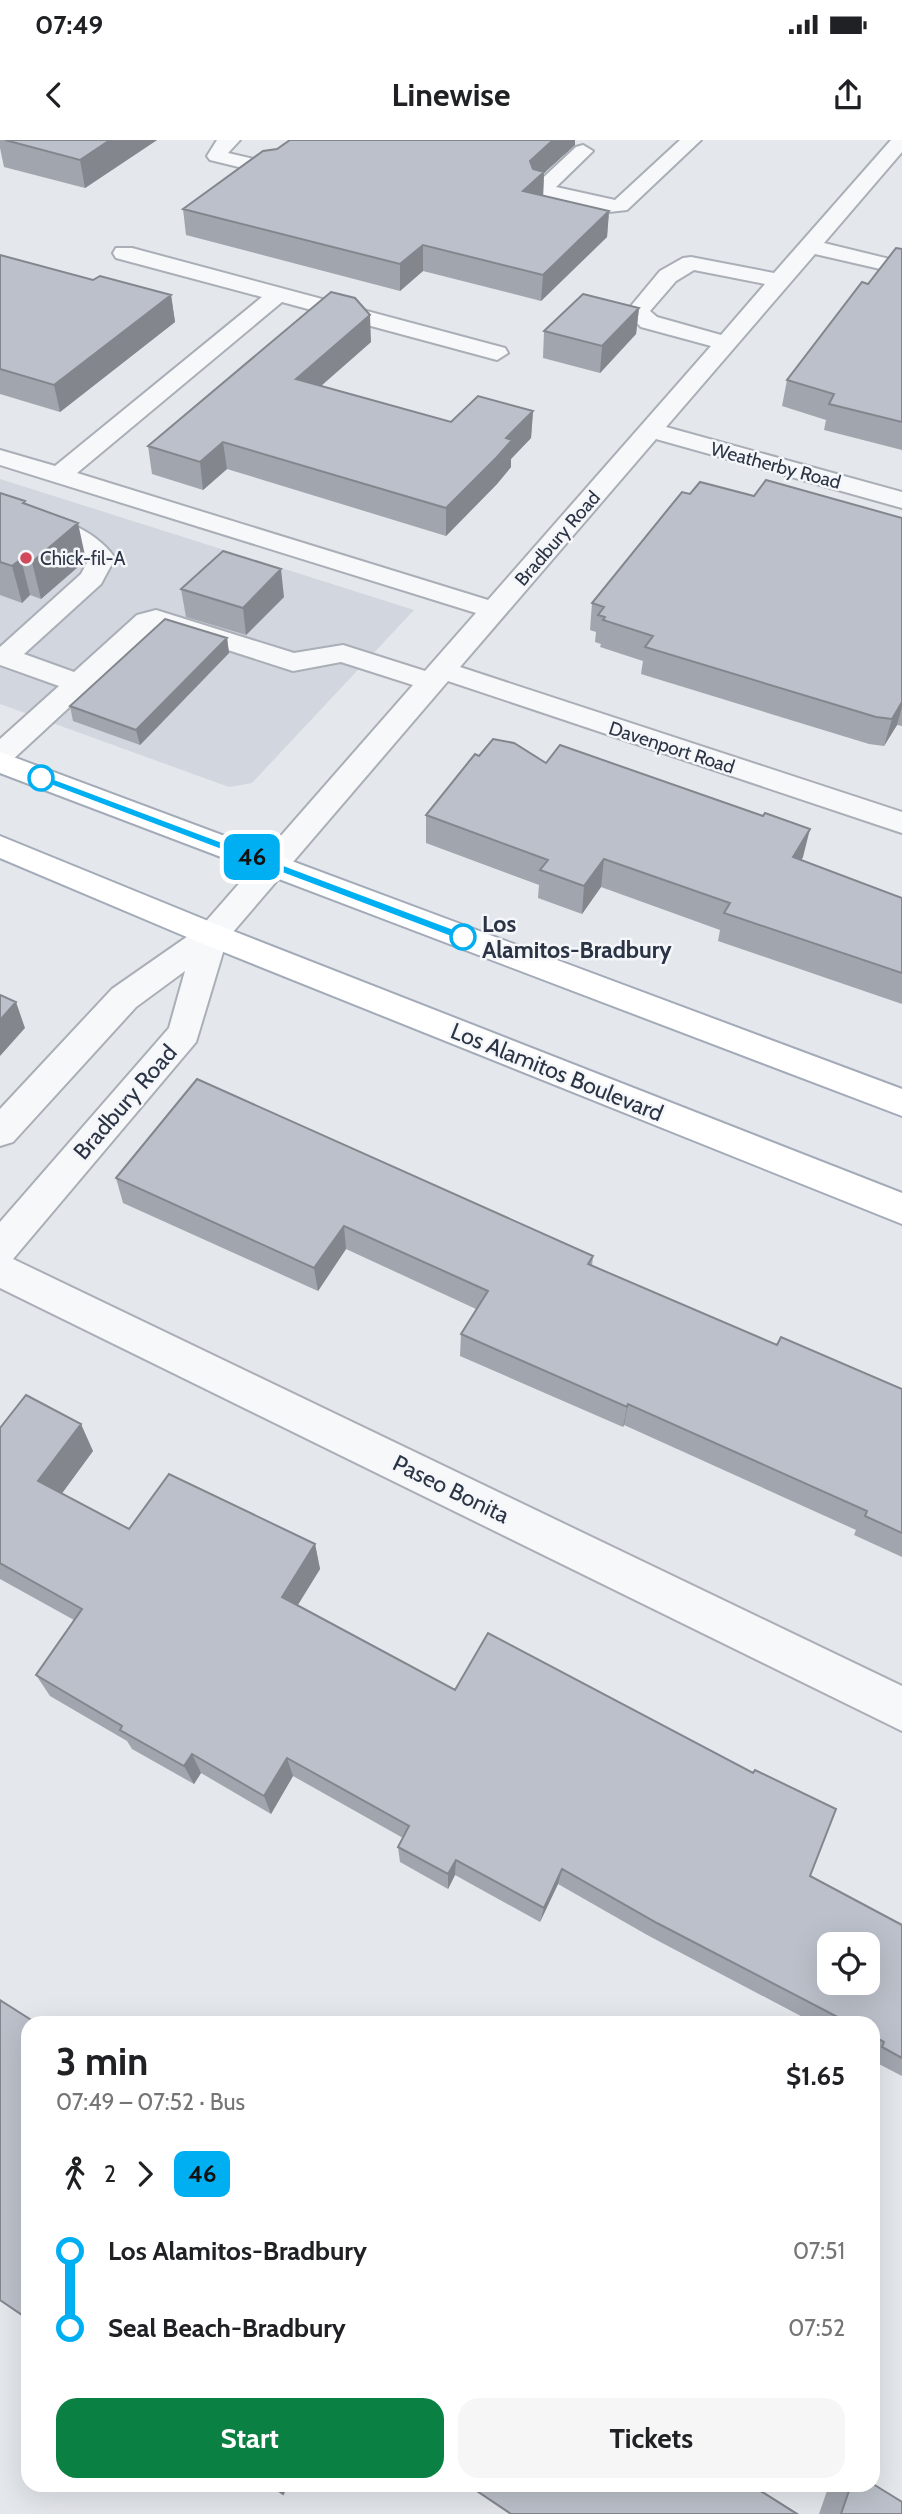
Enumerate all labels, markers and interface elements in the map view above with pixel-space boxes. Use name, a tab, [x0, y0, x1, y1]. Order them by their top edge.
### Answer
text: 07:49	[35, 9, 103, 41]
text: Linewise	[392, 75, 510, 114]
icon: back	[35, 76, 73, 114]
icon: share	[829, 76, 867, 114]
street label: Weatherby Road	[708, 437, 843, 494]
street label: Bradbury Road	[510, 486, 605, 591]
place label: Chick-fil-A	[40, 547, 126, 570]
marker: Chick-fil-A	[18, 550, 34, 566]
street label: Davenport Road	[606, 716, 738, 779]
unlabelled marker	[28, 765, 54, 791]
line badge: 46	[220, 834, 284, 880]
text: 46	[238, 842, 266, 871]
place label: Los Alamitos-Bradbury	[482, 910, 672, 964]
marker: Los Alamitos-Bradbury	[450, 924, 476, 950]
street label: Los Alamitos Boulevard	[447, 1017, 667, 1127]
street label: Bradbury Road	[67, 1039, 183, 1165]
street label: Paseo Bonita	[388, 1449, 514, 1529]
map controls	[817, 1932, 880, 1995]
button: locate	[817, 1932, 880, 1995]
text: 3 min	[56, 2038, 148, 2085]
text: $1.65	[786, 2060, 845, 2092]
text: 07:49 – 07:52 · Bus	[56, 2088, 245, 2116]
icon: walk	[56, 2155, 94, 2193]
icon: forward	[126, 2155, 164, 2193]
text: 46	[188, 2159, 216, 2188]
text: 2	[104, 2160, 116, 2188]
text: Los Alamitos-Bradbury	[108, 2235, 367, 2267]
text: 07:51	[793, 2237, 845, 2265]
text: Seal Beach-Bradbury	[108, 2312, 346, 2344]
text: 07:52	[788, 2314, 845, 2342]
button: Start	[56, 2398, 444, 2478]
button: Tickets	[458, 2398, 845, 2478]

